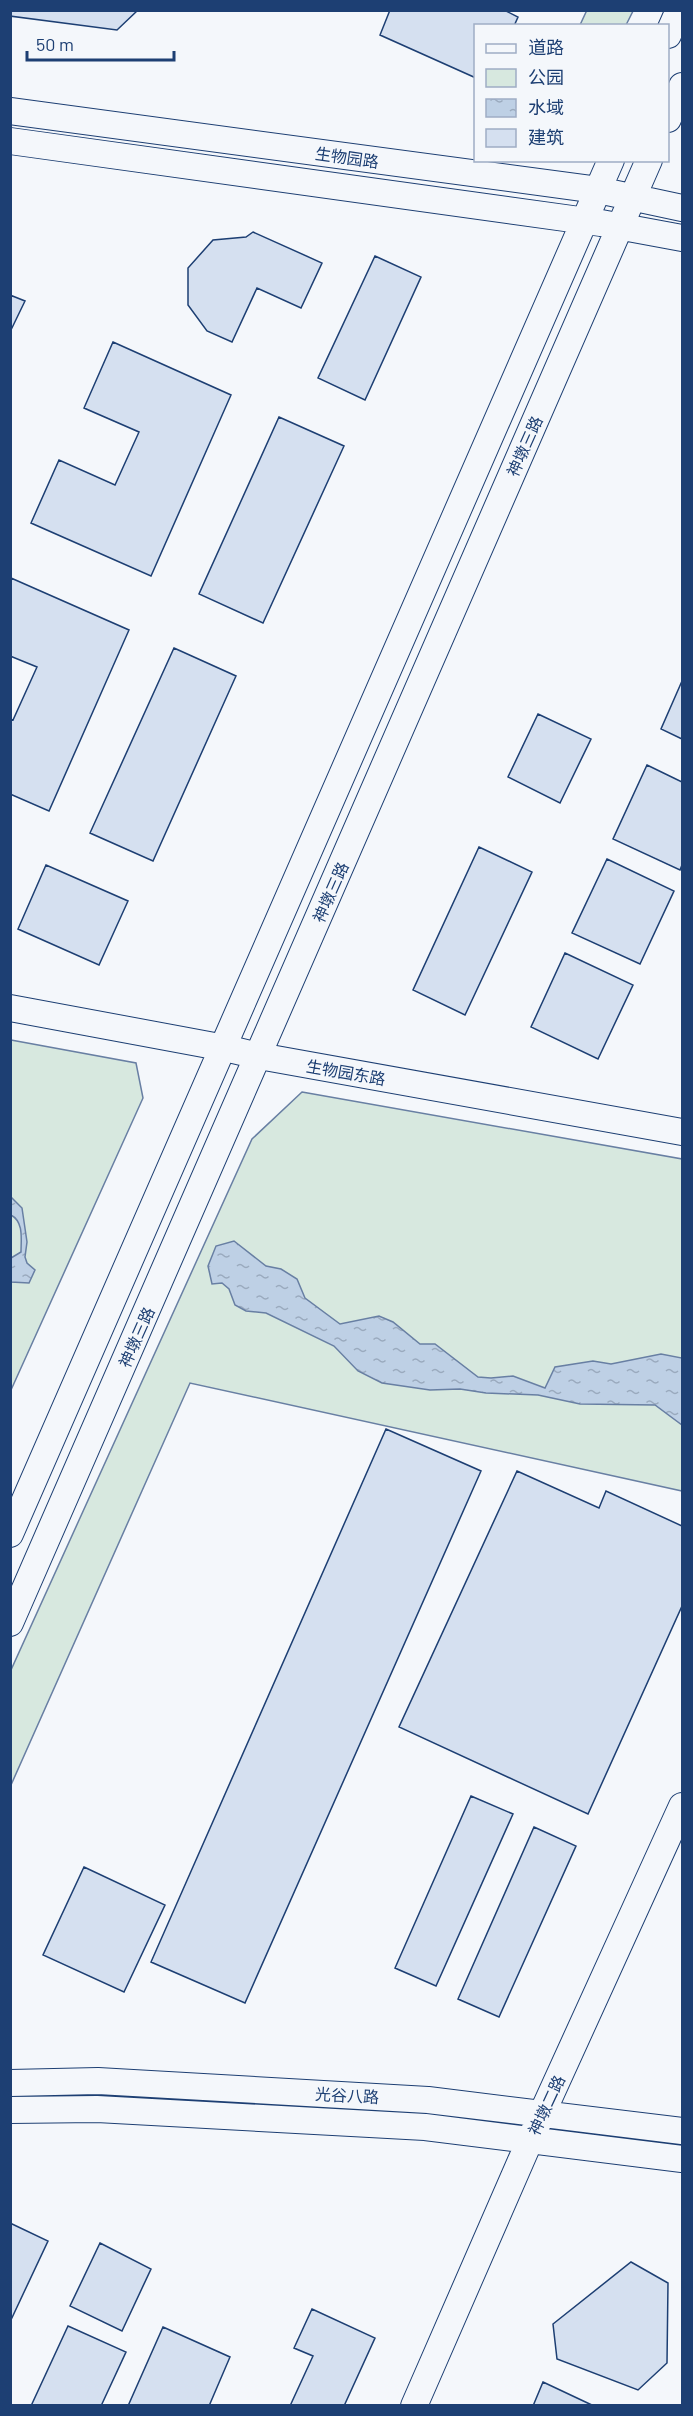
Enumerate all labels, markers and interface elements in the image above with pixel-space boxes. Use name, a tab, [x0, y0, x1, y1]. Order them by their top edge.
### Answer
scale bar	[27, 24, 174, 62]
legend	[474, 24, 669, 162]
text: 50 m	[36, 33, 74, 55]
text: 道路	[528, 36, 564, 58]
text: 公园	[528, 66, 564, 88]
text: 水域	[528, 96, 564, 118]
text: 建筑	[528, 126, 564, 148]
street label: 生物园路	[314, 143, 380, 171]
street label: 神墩三路	[502, 413, 546, 479]
street label: 神墩三路	[308, 859, 352, 925]
street label: 生物园东路	[305, 1056, 387, 1088]
street label: 神墩三路	[114, 1304, 158, 1370]
street label: 神墩二路	[524, 2072, 568, 2138]
street label: 光谷八路	[315, 2084, 379, 2106]

